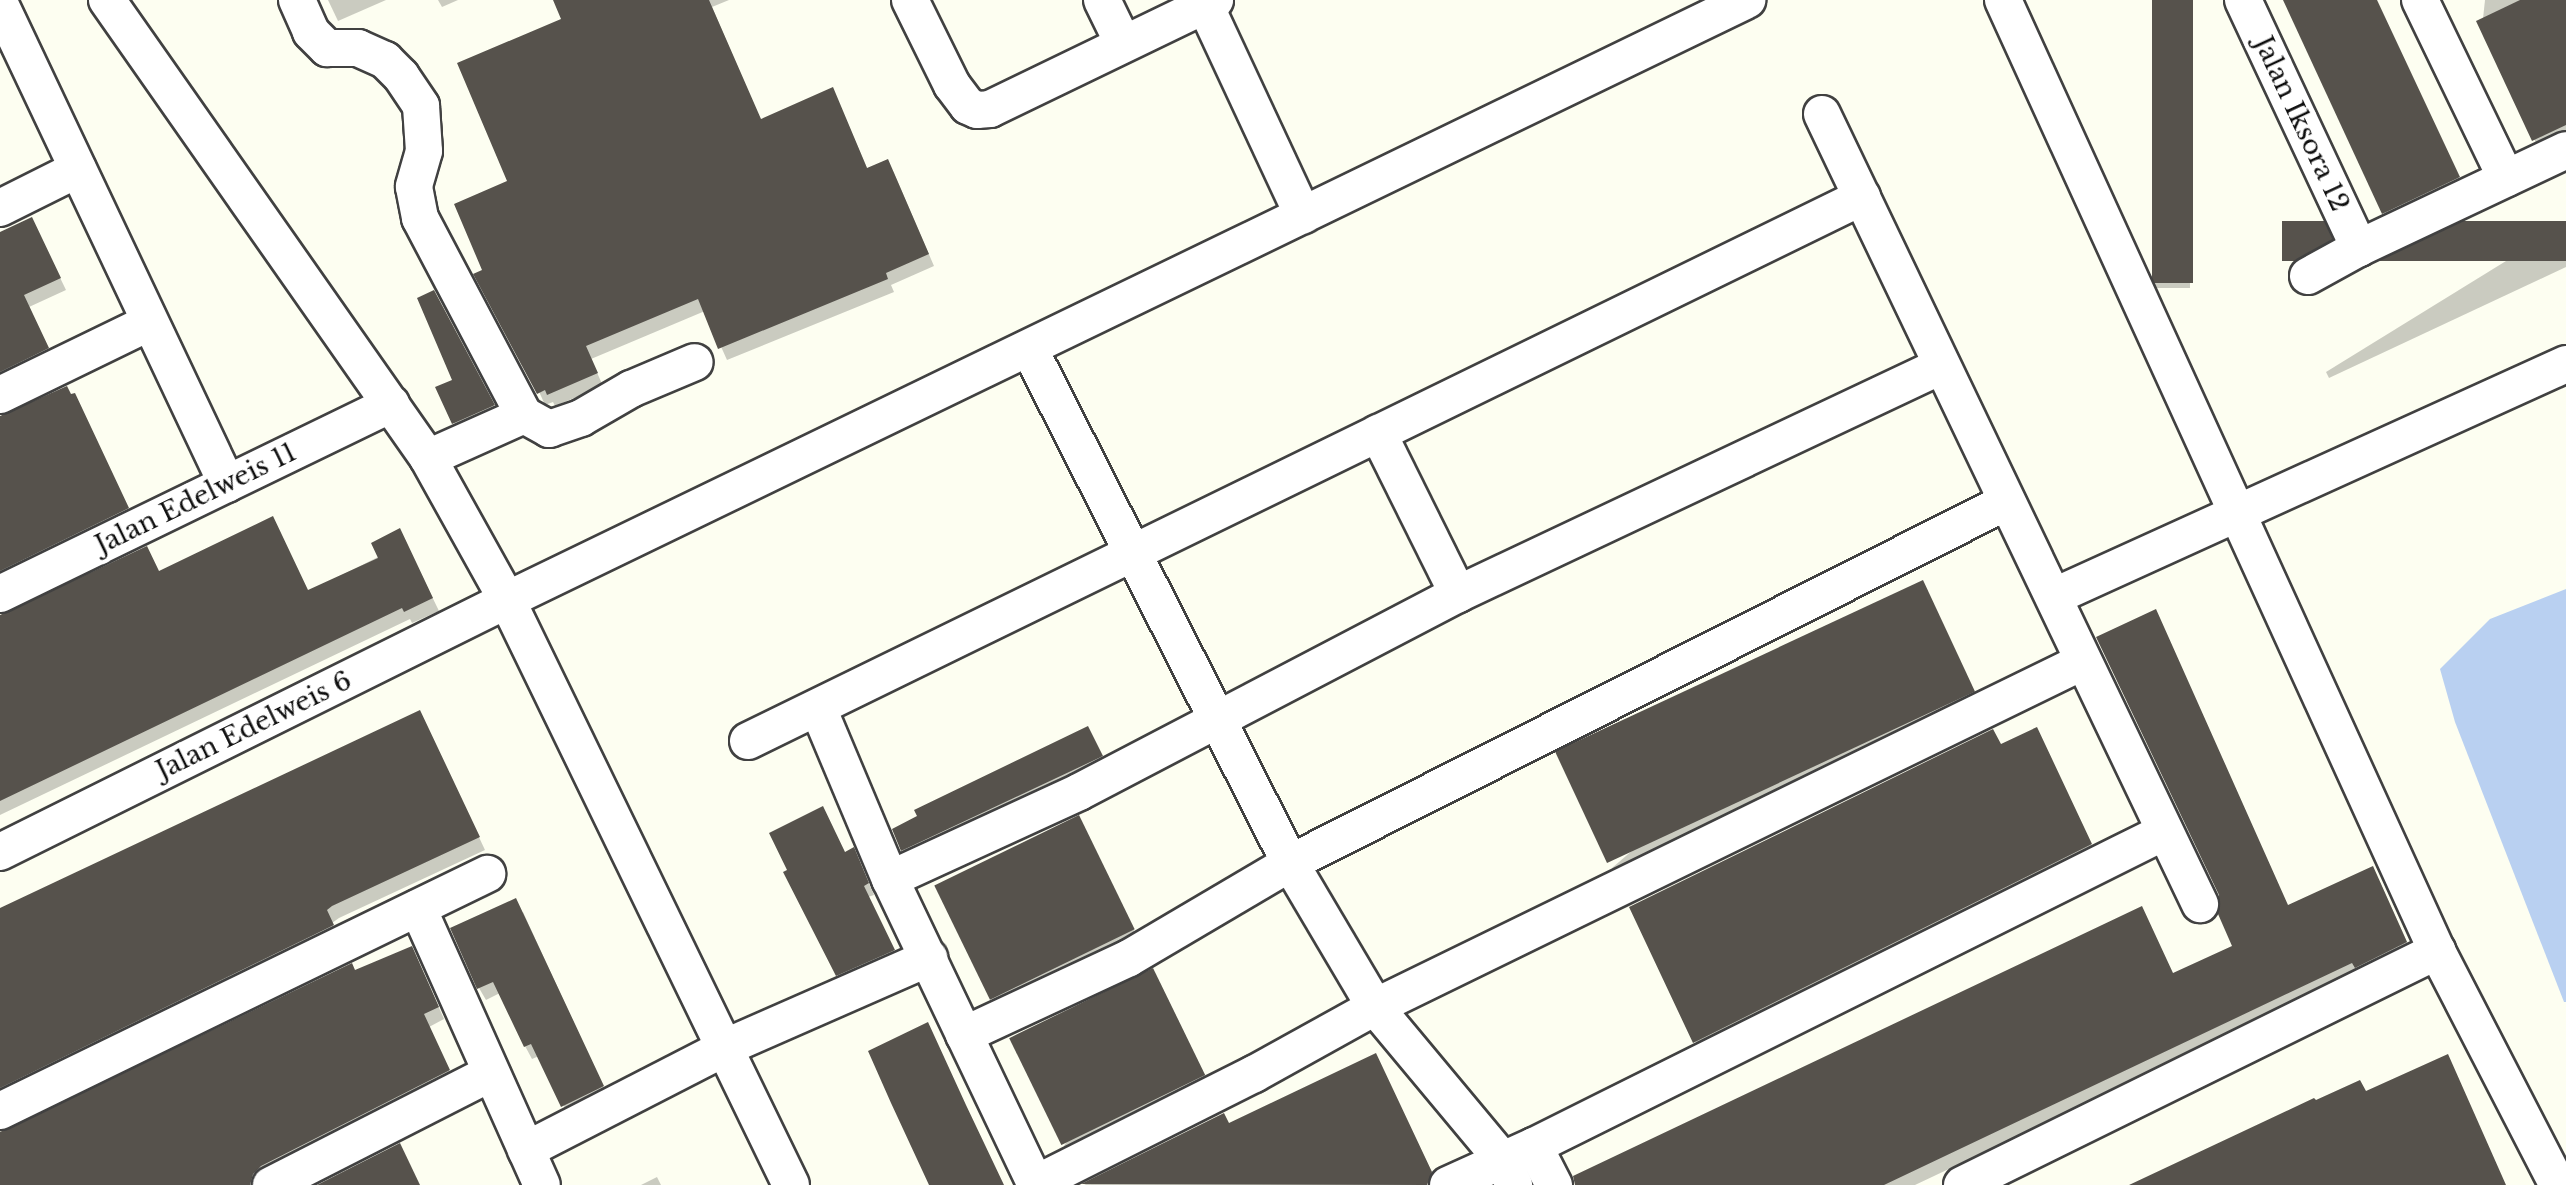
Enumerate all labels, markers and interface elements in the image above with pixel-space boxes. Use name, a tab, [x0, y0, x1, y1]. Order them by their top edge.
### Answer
street label: Jalan Iksora 12	[2247, 32, 2355, 216]
street label: Jalan Edelweis 11	[90, 437, 302, 561]
street label: Jalan Edelweis 6	[151, 665, 357, 787]

